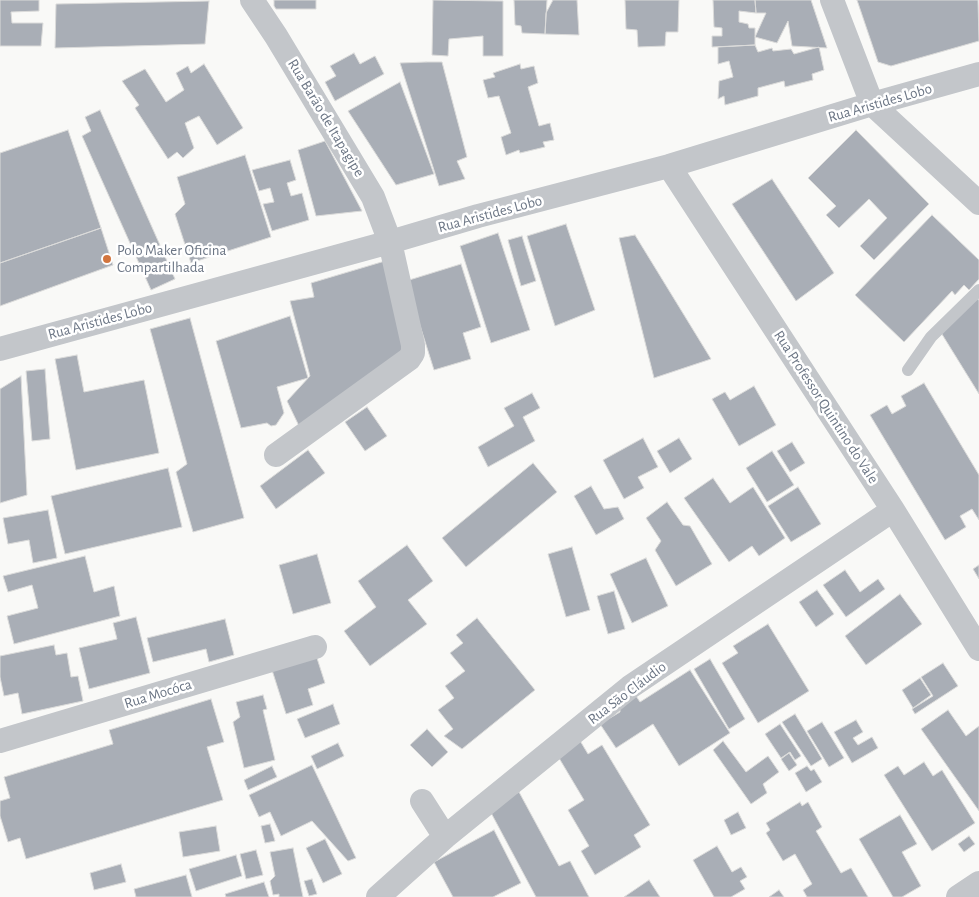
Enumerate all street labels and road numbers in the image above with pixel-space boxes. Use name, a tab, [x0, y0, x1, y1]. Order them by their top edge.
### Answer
street label: Rua Barão de Itapagipe	[284, 56, 368, 180]
street label: Rua Aristides Lobo	[826, 80, 934, 126]
street label: Rua Aristides Lobo	[436, 191, 544, 237]
street label: Rua Aristides Lobo	[46, 298, 154, 344]
street label: Rua Professor Quintino do Vale	[770, 327, 882, 487]
street label: Rua São Cláudio	[584, 658, 670, 728]
street label: Rua Mocóca	[122, 675, 194, 713]

